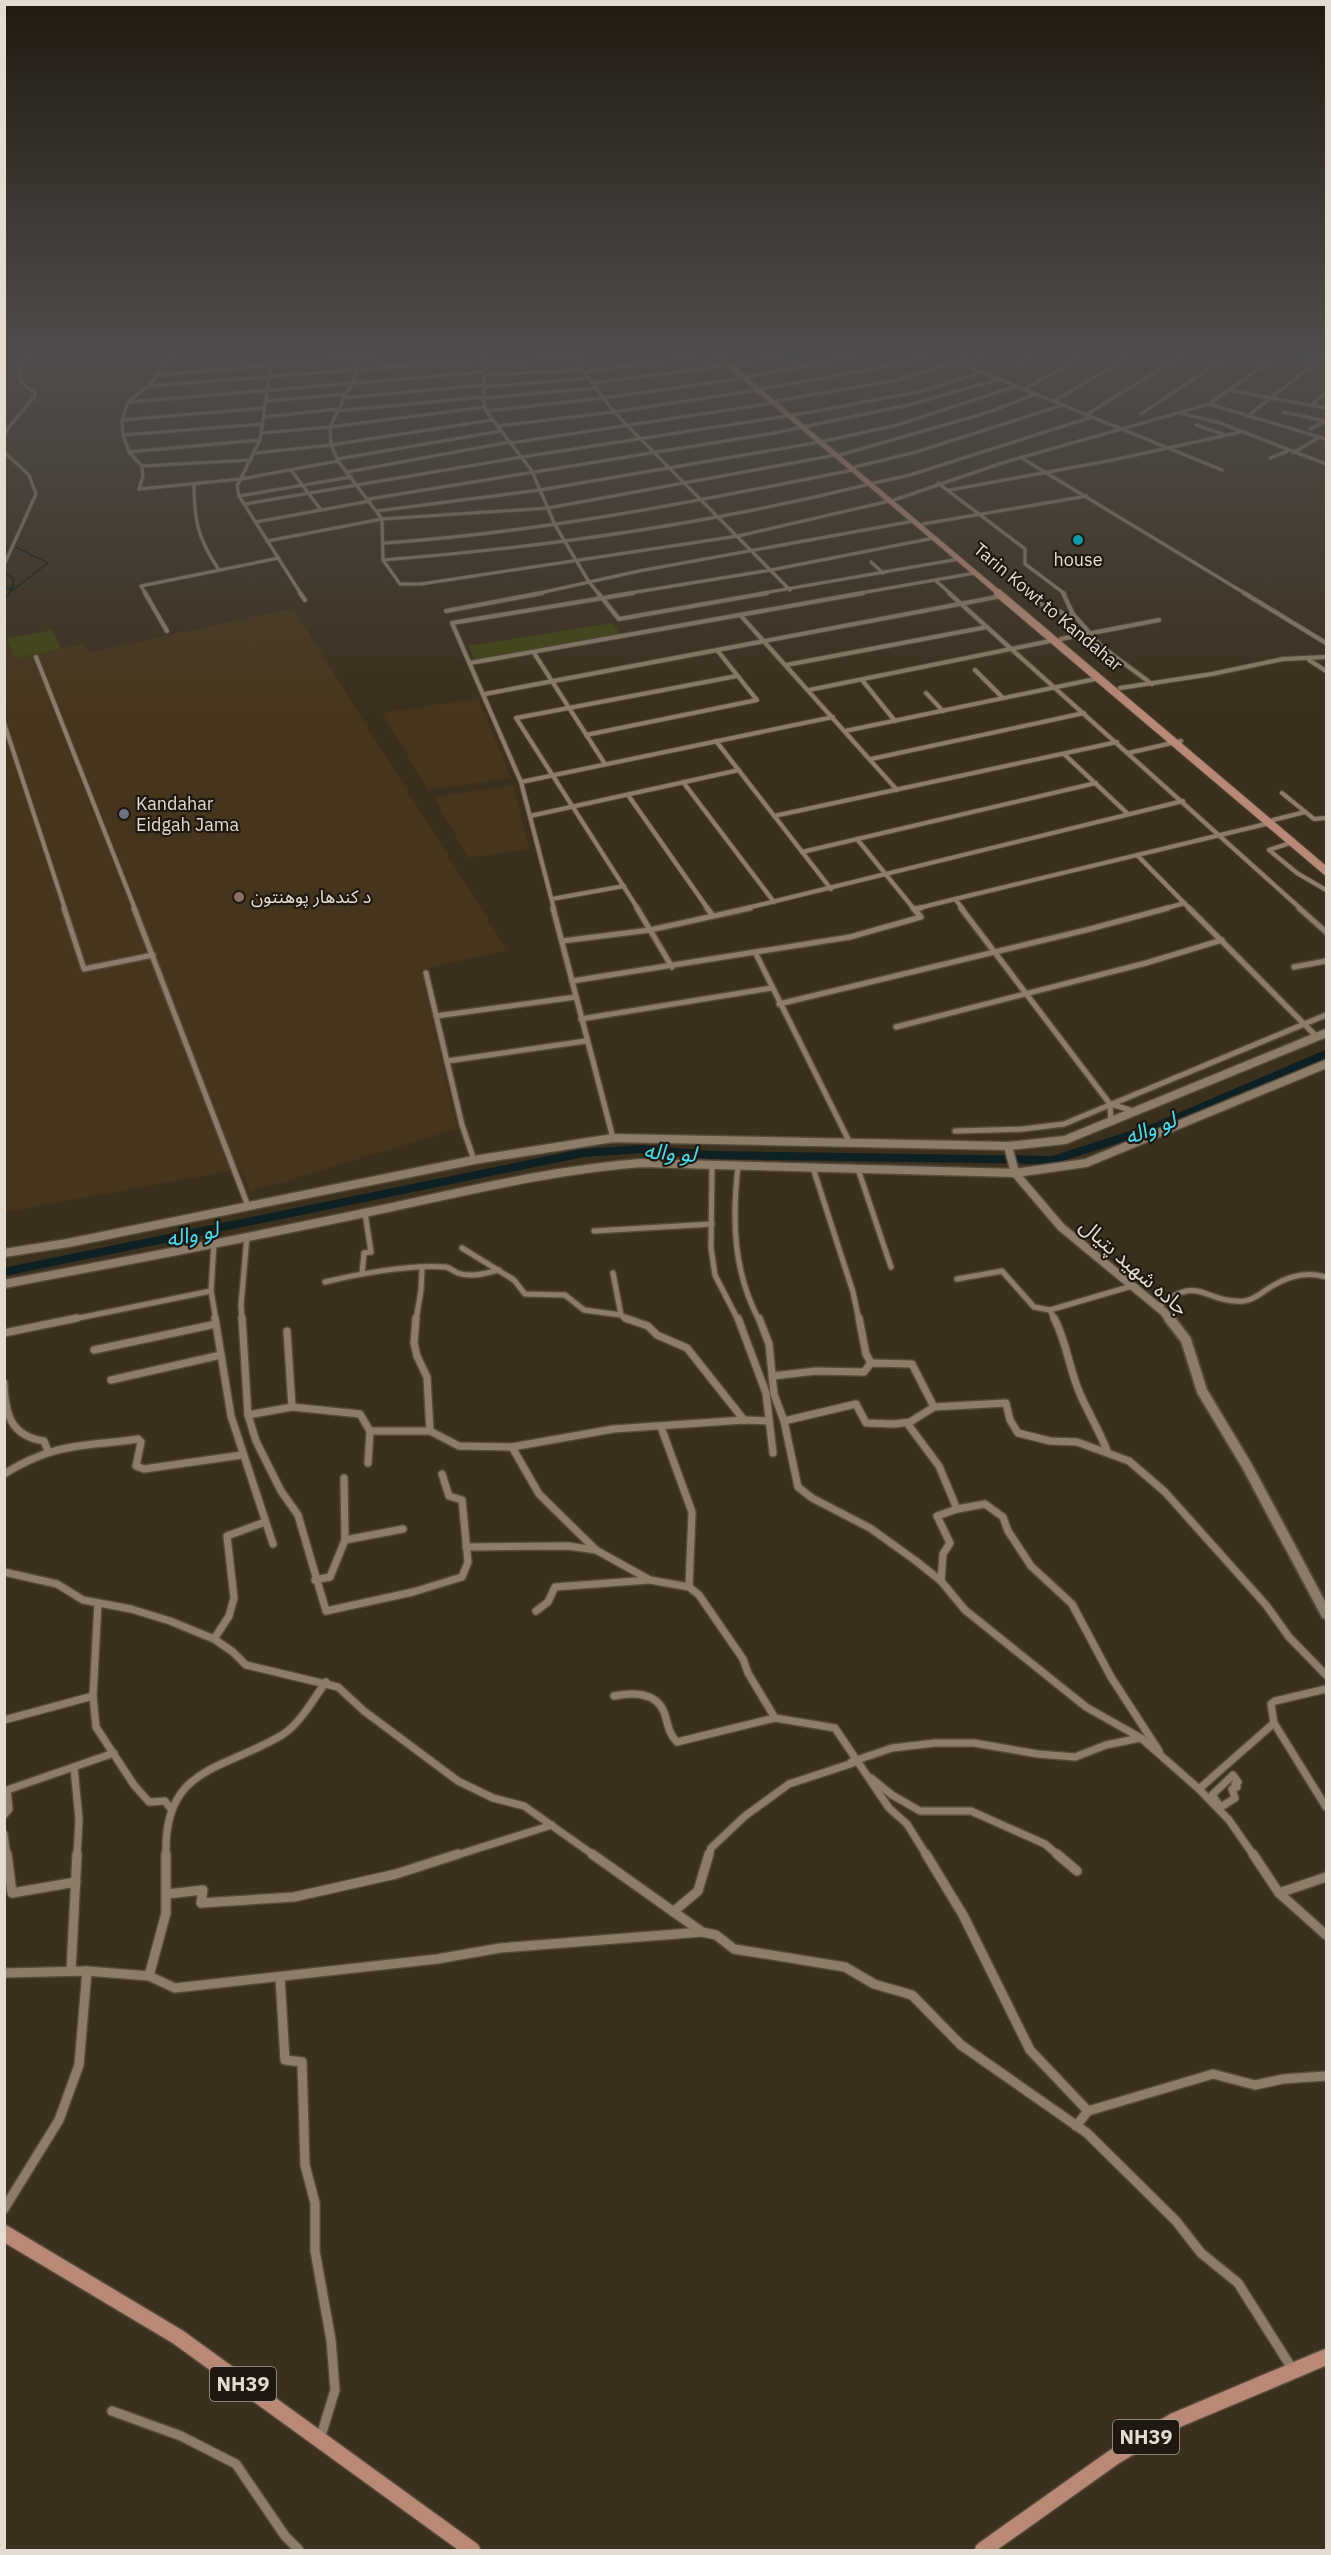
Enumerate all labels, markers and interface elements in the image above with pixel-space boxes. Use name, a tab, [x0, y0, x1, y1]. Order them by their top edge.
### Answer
marker: house	[1071, 533, 1085, 547]
street label: Tarin Kowt to Kandahar	[969, 538, 1128, 676]
place label: house	[1053, 548, 1103, 571]
place label: Kandahar Eidgah Jama	[136, 792, 239, 836]
marker: Kandahar Eidgah Jama	[117, 807, 131, 821]
place label: د کندهار پوهنتون	[251, 885, 371, 908]
marker: د کندهار پوهنتون	[232, 890, 246, 904]
water label: لو واله	[1120, 1103, 1182, 1151]
water label: لو واله	[643, 1135, 700, 1168]
street label: جاده شهید پتیال	[1074, 1211, 1195, 1321]
water label: لو واله	[163, 1213, 223, 1253]
road number: NH39	[210, 2367, 276, 2401]
road number: NH39	[1113, 2420, 1179, 2454]

